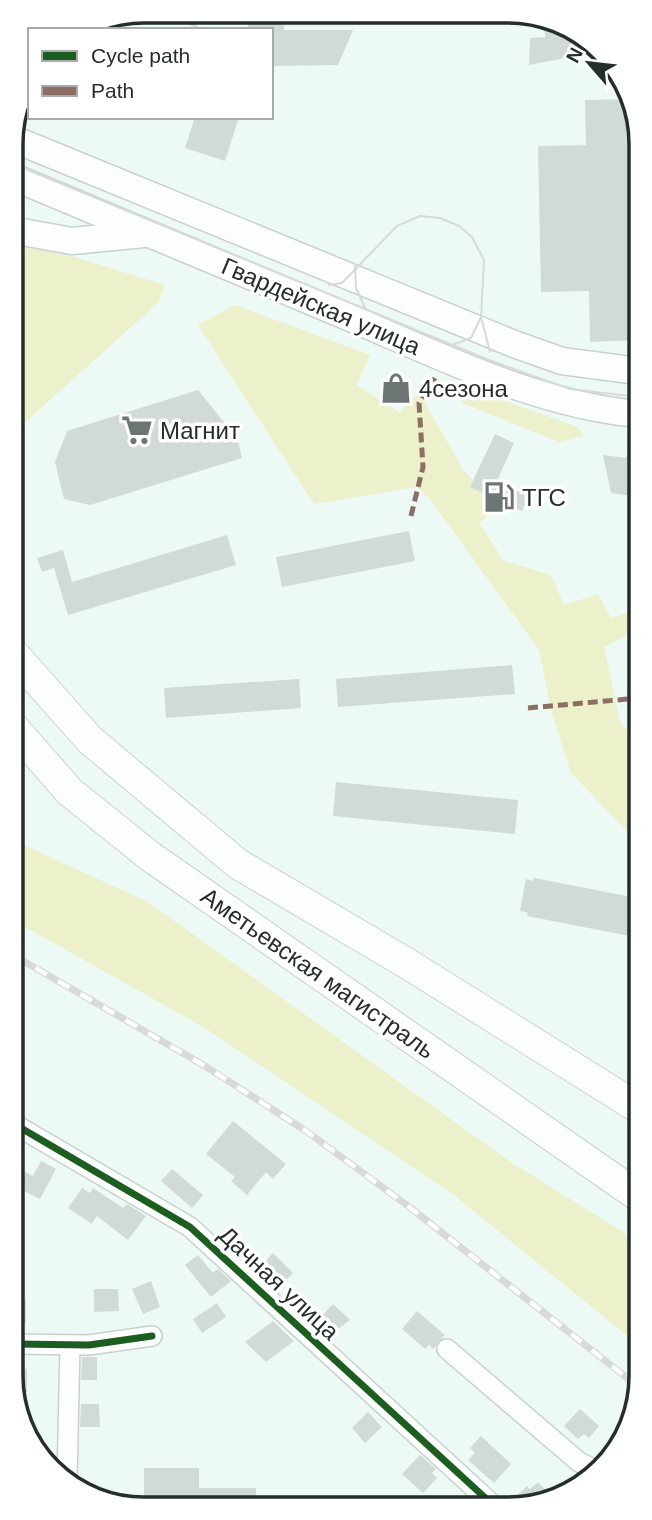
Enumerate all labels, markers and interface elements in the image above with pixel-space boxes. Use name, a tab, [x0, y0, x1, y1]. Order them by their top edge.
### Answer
legend	[28, 28, 273, 119]
north arrow	[554, 28, 624, 98]
text: Cycle path	[91, 44, 190, 67]
text: N	[562, 44, 587, 66]
text: Path	[91, 79, 134, 102]
street label: Гвардейская улица	[218, 252, 425, 360]
shop icon: 4сезона	[379, 371, 413, 405]
place label: 4сезона	[419, 375, 509, 402]
supermarket icon: Магнит	[120, 413, 154, 447]
place label: Магнит	[160, 417, 240, 444]
fuel station icon: ТГС	[482, 480, 516, 514]
place label: ТГС	[522, 484, 566, 511]
street label: Аметьевская магистраль	[196, 882, 440, 1064]
street label: Дачная улица	[214, 1221, 345, 1346]

